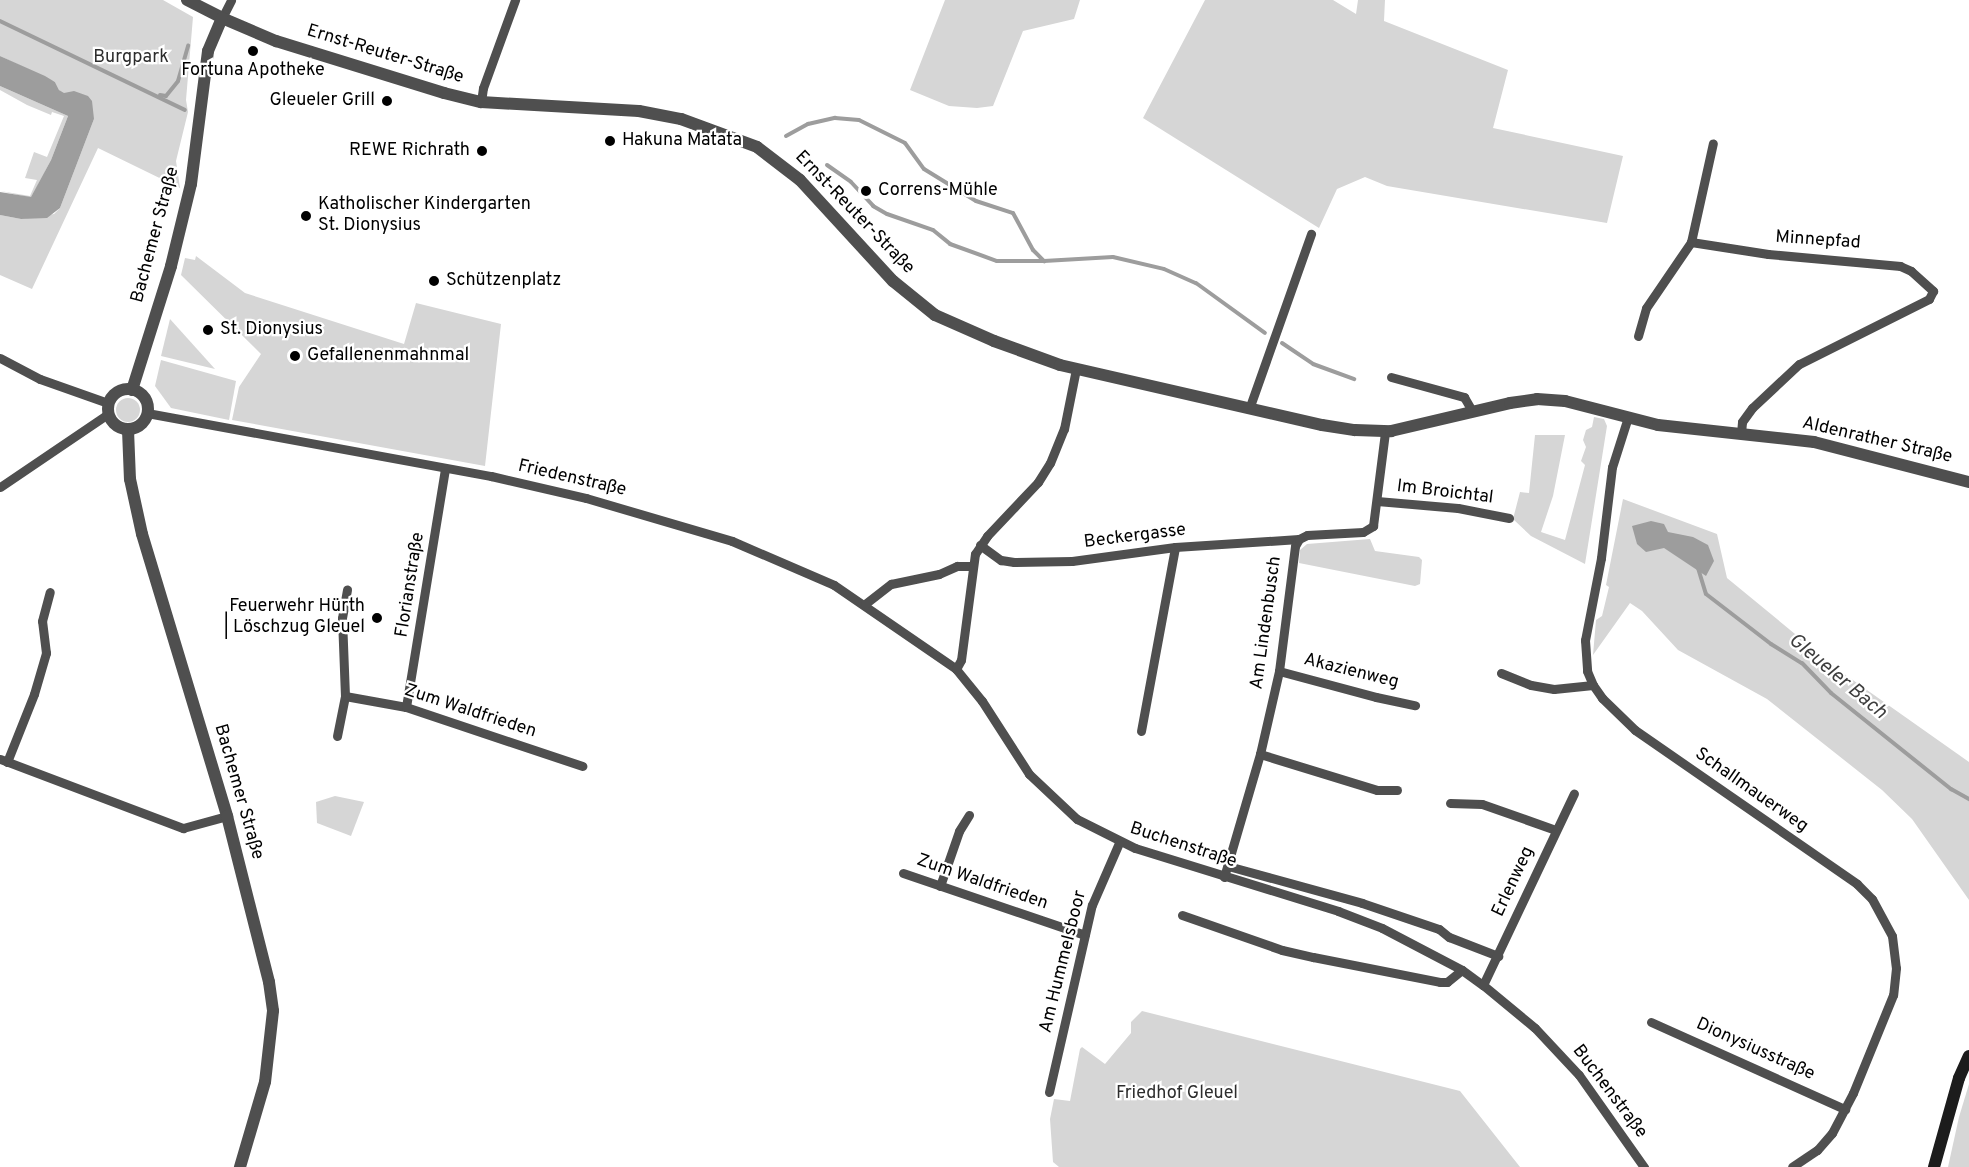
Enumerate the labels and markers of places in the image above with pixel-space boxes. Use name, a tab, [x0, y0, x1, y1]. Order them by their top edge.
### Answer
marker: Fortuna Apotheke	[246, 44, 260, 58]
place label: Fortuna Apotheke	[181, 60, 325, 82]
place label: Gleueler Grill	[269, 90, 375, 112]
marker: Gleueler Grill	[380, 94, 394, 108]
place label: Hakuna Matata	[622, 130, 742, 152]
marker: Hakuna Matata	[603, 134, 617, 148]
place label: REWE Richrath	[349, 140, 470, 162]
marker: REWE Richrath	[475, 144, 489, 158]
place label: Correns-Mühle	[878, 180, 998, 202]
marker: Correns-Mühle	[859, 184, 873, 198]
place label: Katholischer Kindergarten St. Dionysius	[318, 195, 531, 238]
marker: Katholischer Kindergarten St. Dionysius	[299, 209, 313, 223]
place label: Schützenplatz	[446, 270, 561, 292]
marker: Schützenplatz	[427, 274, 441, 288]
place label: St. Dionysius	[220, 319, 323, 341]
marker: St. Dionysius	[201, 323, 215, 337]
place label: Gefallenenmahnmal	[307, 345, 469, 367]
marker: Gefallenenmahnmal	[288, 349, 302, 363]
place label: Feuerwehr Hürth | Löschzug Gleuel	[224, 597, 365, 640]
marker: Feuerwehr Hürth | Löschzug Gleuel	[370, 611, 384, 625]

